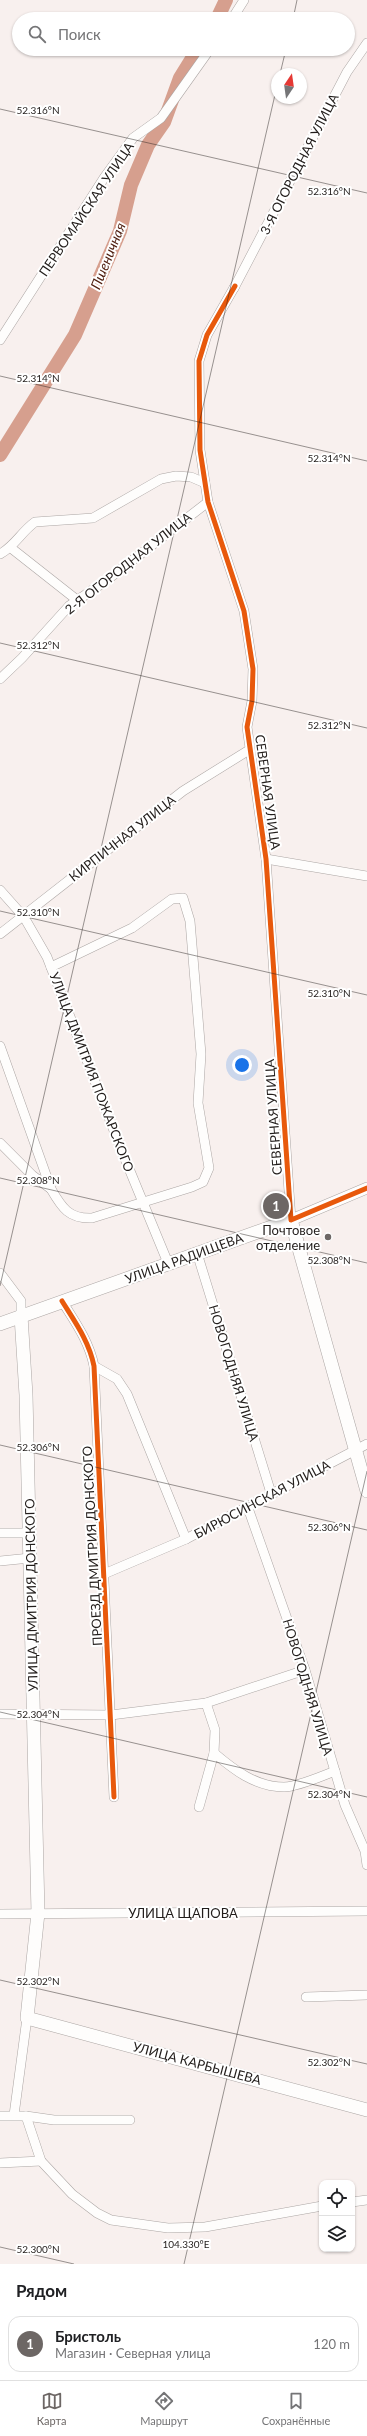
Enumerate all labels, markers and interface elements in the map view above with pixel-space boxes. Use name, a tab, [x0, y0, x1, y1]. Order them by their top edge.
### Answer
search box	[12, 12, 355, 56]
icon: search	[26, 23, 48, 45]
text: Поиск	[58, 25, 101, 43]
north arrow	[271, 68, 307, 104]
street label: 3-Я ОГОРОДНАЯ УЛИЦА	[256, 91, 342, 237]
text: 52.316°N	[16, 104, 60, 116]
street label: ПЕРВОМАЙСКАЯ УЛИЦА	[35, 139, 137, 279]
text: 52.316°N	[307, 185, 351, 197]
water label: Пшеничная	[86, 220, 129, 292]
text: 52.314°N	[16, 372, 60, 384]
text: 52.314°N	[307, 452, 351, 464]
street label: 2-Я ОГОРОДНАЯ УЛИЦА	[62, 509, 195, 617]
text: 52.312°N	[16, 639, 60, 651]
text: 52.312°N	[307, 719, 351, 731]
street label: СЕВЕРНАЯ УЛИЦА	[252, 733, 284, 851]
street label: КИРПИЧНАЯ УЛИЦА	[66, 791, 179, 885]
text: 52.310°N	[16, 906, 60, 918]
street label: УЛИЦА ДМИТРИЯ ПОЖАРСКОГО	[46, 970, 138, 1174]
text: 52.310°N	[307, 987, 351, 999]
your location	[232, 1055, 252, 1075]
street label: СЕВЕРНАЯ УЛИЦА	[261, 1058, 285, 1176]
text: 52.308°N	[16, 1174, 60, 1186]
pin: 1	[263, 1191, 289, 1221]
place label: Почтовое отделение	[256, 1222, 320, 1253]
street label: УЛИЦА РАДИЩЕВА	[123, 1229, 245, 1287]
marker: Почтовое отделение	[323, 1232, 333, 1242]
text: 52.308°N	[307, 1254, 351, 1266]
street label: НОВОГОДНЯЯ УЛИЦА	[206, 1303, 262, 1443]
text: 52.306°N	[16, 1441, 60, 1453]
street label: ПРОЕЗД ДМИТРИЯ ДОНСКОГО	[79, 1445, 105, 1647]
street label: БИРЮСИНСКАЯ УЛИЦА	[191, 1456, 333, 1542]
street label: УЛИЦА ДМИТРИЯ ДОНСКОГО	[21, 1498, 41, 1692]
text: 52.306°N	[307, 1521, 351, 1533]
street label: НОВОГОДНЯЯ УЛИЦА	[280, 1617, 336, 1757]
text: 52.304°N	[16, 1708, 60, 1720]
text: 52.304°N	[307, 1788, 351, 1800]
street label: УЛИЦА ЩАПОВА	[128, 1905, 238, 1921]
text: 52.302°N	[16, 1975, 60, 1987]
street label: УЛИЦА КАРБЫШЕВА	[131, 2038, 263, 2088]
text: 52.302°N	[307, 2056, 351, 2068]
map controls	[319, 2180, 355, 2252]
button: locate	[319, 2180, 355, 2216]
button: layers	[319, 2216, 355, 2252]
text: 104.330°E	[162, 2238, 210, 2250]
text: 52.300°N	[16, 2243, 60, 2255]
text: Рядом	[16, 2280, 67, 2301]
text: Бристоль	[55, 2327, 121, 2345]
text: 1	[26, 2336, 34, 2352]
text: 120 m	[313, 2336, 350, 2352]
text: Магазин · Северная улица	[55, 2345, 211, 2361]
tab: Карта	[37, 2390, 67, 2427]
tab: Маршрут	[140, 2390, 188, 2427]
tab: Сохранённые	[262, 2390, 330, 2427]

